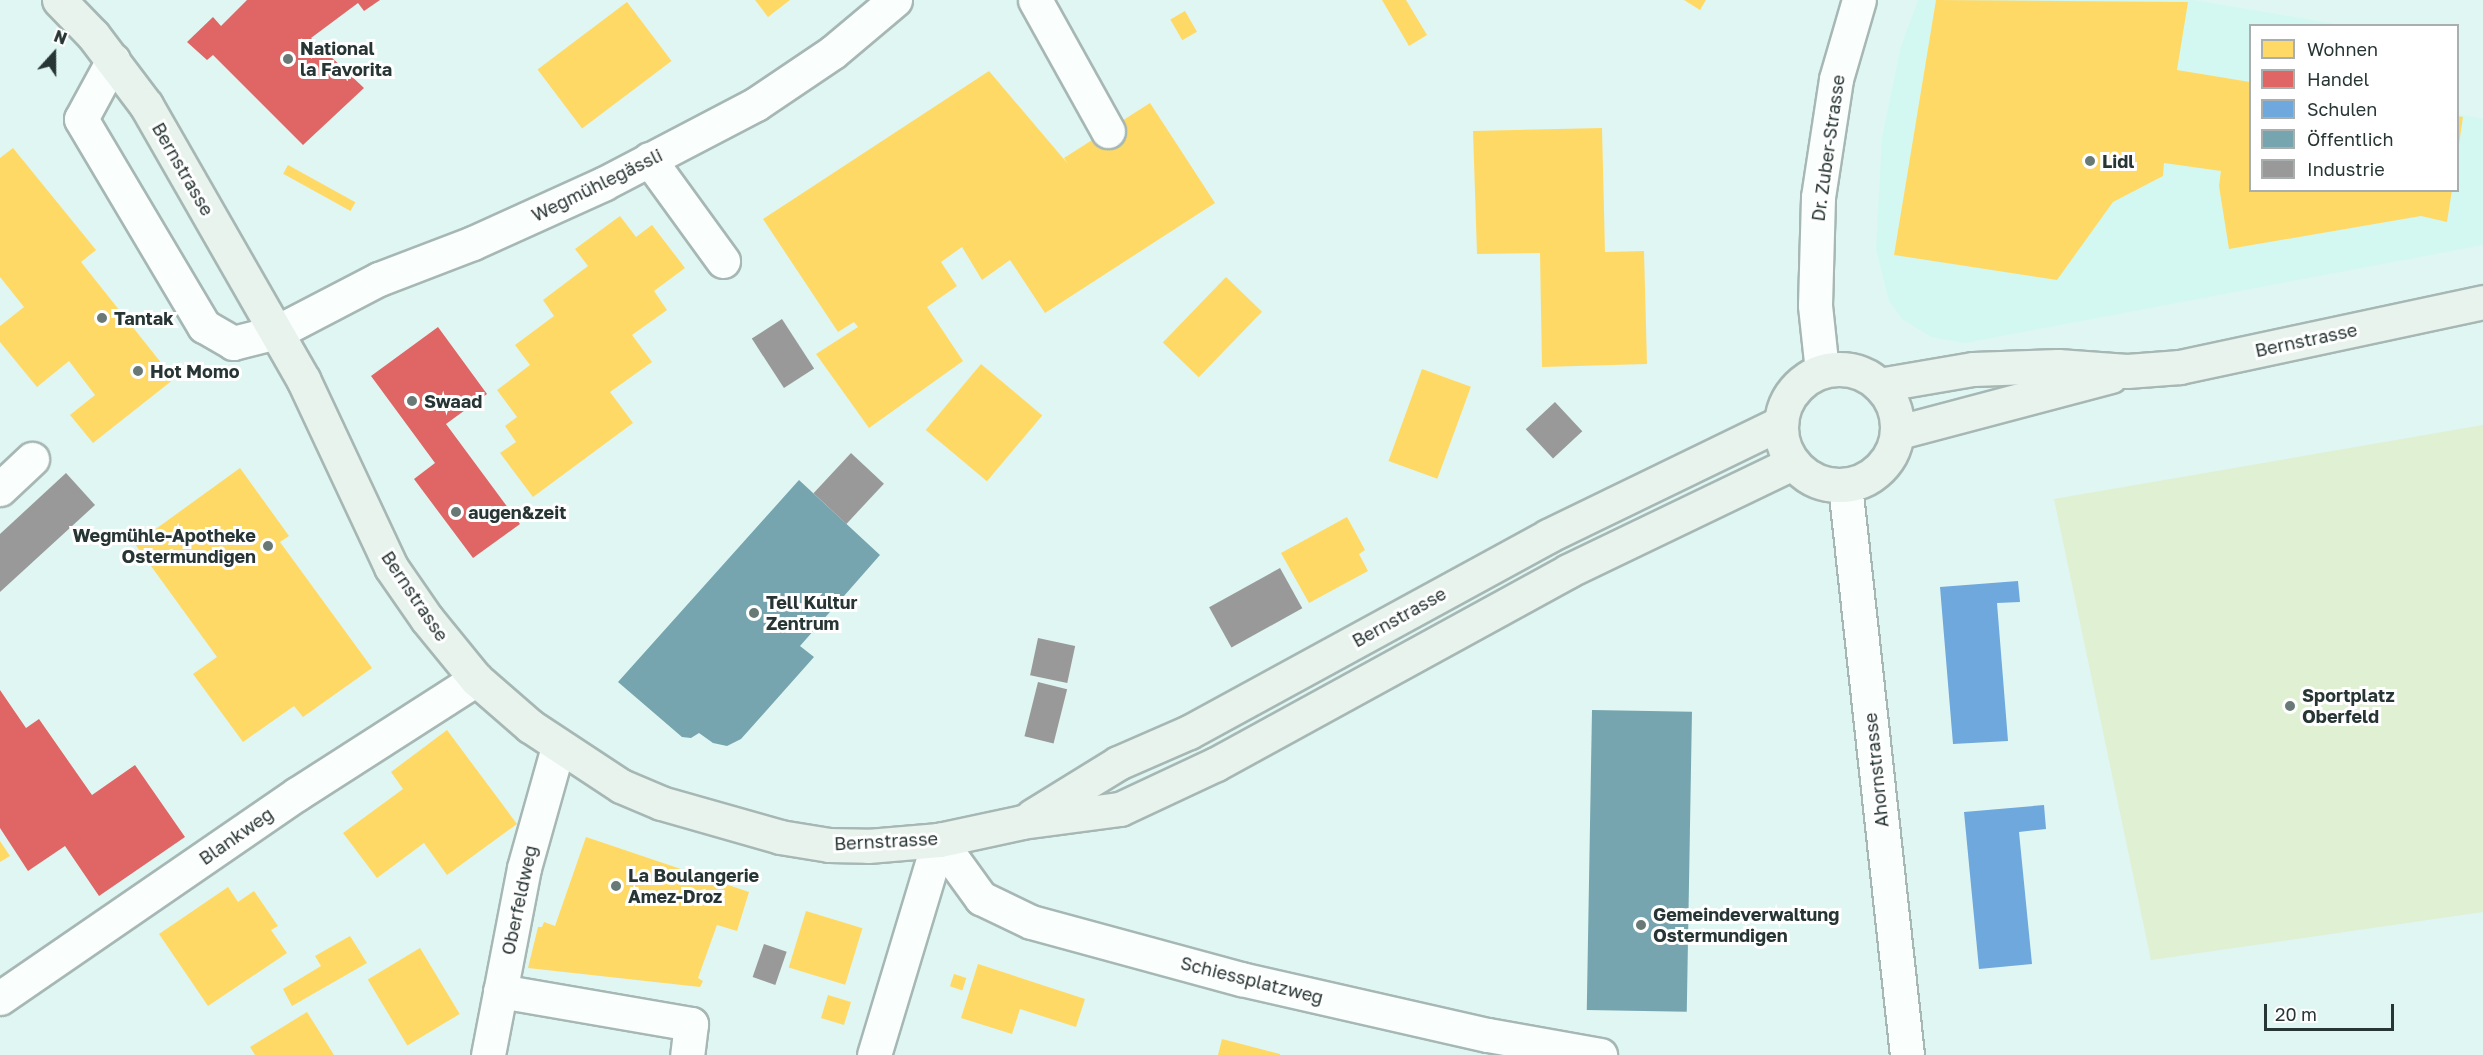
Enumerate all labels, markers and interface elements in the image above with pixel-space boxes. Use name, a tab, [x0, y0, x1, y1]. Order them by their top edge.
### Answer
north arrow	[24, 24, 84, 84]
legend	[2249, 24, 2459, 192]
text: N	[51, 26, 70, 49]
place label: National la Favorita	[300, 38, 392, 80]
text: Wohnen	[2307, 38, 2378, 60]
marker: National la Favorita	[281, 52, 295, 66]
text: Handel	[2307, 68, 2369, 90]
street label: Dr. Zuber-Strasse	[1807, 73, 1849, 223]
text: Schulen	[2307, 98, 2377, 120]
street label: Bernstrasse	[148, 119, 218, 219]
text: Öffentlich	[2307, 128, 2393, 150]
street label: Wegmühlegässli	[528, 144, 666, 226]
place label: Lidl	[2102, 150, 2134, 172]
marker: Lidl	[2083, 154, 2097, 168]
text: Industrie	[2307, 158, 2385, 180]
place label: Tantak	[114, 307, 174, 329]
marker: Tantak	[95, 311, 109, 325]
street label: Bernstrasse	[2253, 319, 2359, 361]
place label: Hot Momo	[150, 360, 239, 382]
marker: Hot Momo	[131, 364, 145, 378]
place label: Swaad	[424, 390, 482, 412]
marker: Swaad	[405, 394, 419, 408]
place label: augen&zeit	[468, 501, 566, 523]
marker: augen&zeit	[449, 505, 463, 519]
place label: Wegmühle-Apotheke Ostermundigen	[72, 525, 256, 568]
marker: Wegmühle-Apotheke Ostermundigen	[261, 539, 275, 553]
street label: Bernstrasse	[377, 547, 453, 645]
street label: Bernstrasse	[1348, 582, 1450, 652]
place label: Tell Kultur Zentrum	[766, 592, 858, 634]
marker: Tell Kultur Zentrum	[747, 606, 761, 620]
place label: Sportplatz Oberfeld	[2302, 685, 2395, 728]
marker: Sportplatz Oberfeld	[2283, 699, 2297, 713]
street label: Ahornstrasse	[1859, 712, 1893, 828]
street label: Blankweg	[195, 803, 277, 869]
street label: Bernstrasse	[834, 827, 938, 855]
street label: Oberfeldweg	[497, 843, 541, 957]
place label: La Boulangerie Amez-Droz	[628, 865, 759, 908]
marker: La Boulangerie Amez-Droz	[609, 879, 623, 893]
place label: Gemeindeverwaltung Ostermundigen	[1653, 904, 1839, 946]
marker: Gemeindeverwaltung Ostermundigen	[1634, 918, 1648, 932]
street label: Schiessplatzweg	[1178, 952, 1326, 1008]
scale bar	[2267, 992, 2398, 1030]
text: 20 m	[2275, 1003, 2317, 1025]

